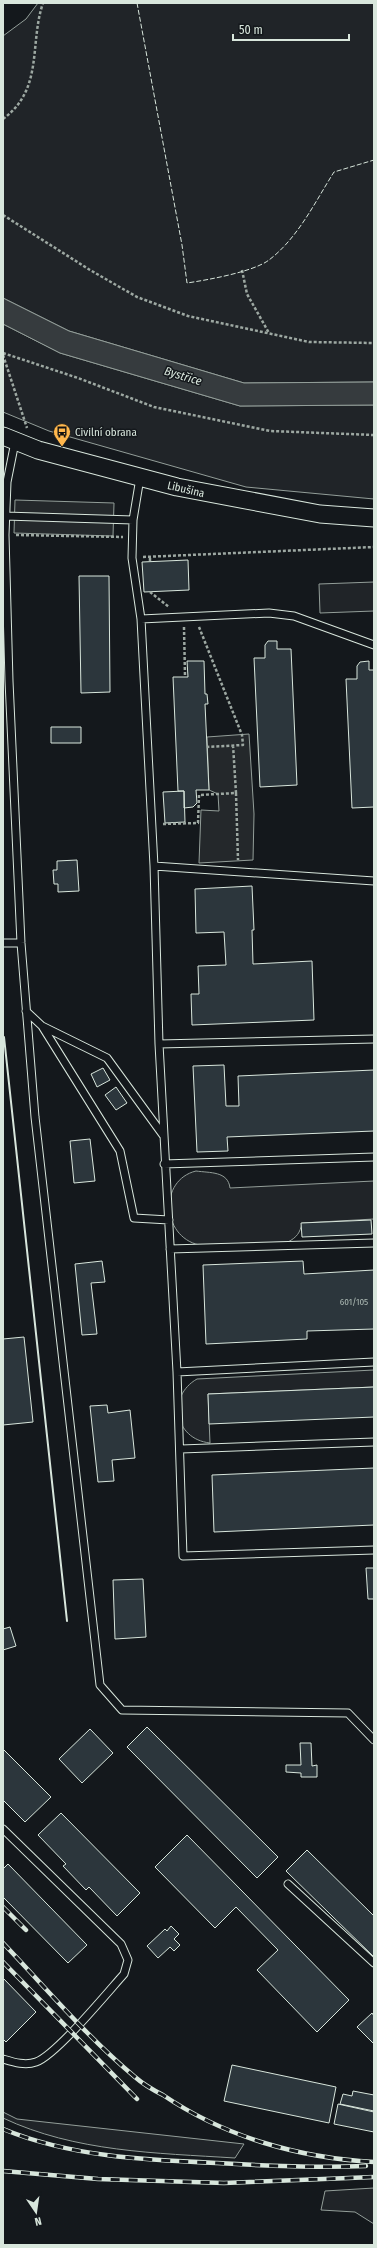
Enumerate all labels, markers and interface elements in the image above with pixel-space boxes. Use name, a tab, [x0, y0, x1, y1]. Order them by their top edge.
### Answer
scale bar	[233, 16, 349, 42]
text: 50 m	[239, 23, 263, 37]
water label: Bystřice	[162, 364, 204, 388]
bus stop icon: Civilní obrana	[52, 422, 72, 447]
place label: Civilní obrana	[75, 426, 137, 439]
street label: Libušina	[166, 479, 206, 500]
house number: 601/105	[340, 1297, 368, 1307]
north arrow	[16, 2192, 56, 2232]
text: N	[33, 2214, 43, 2228]

